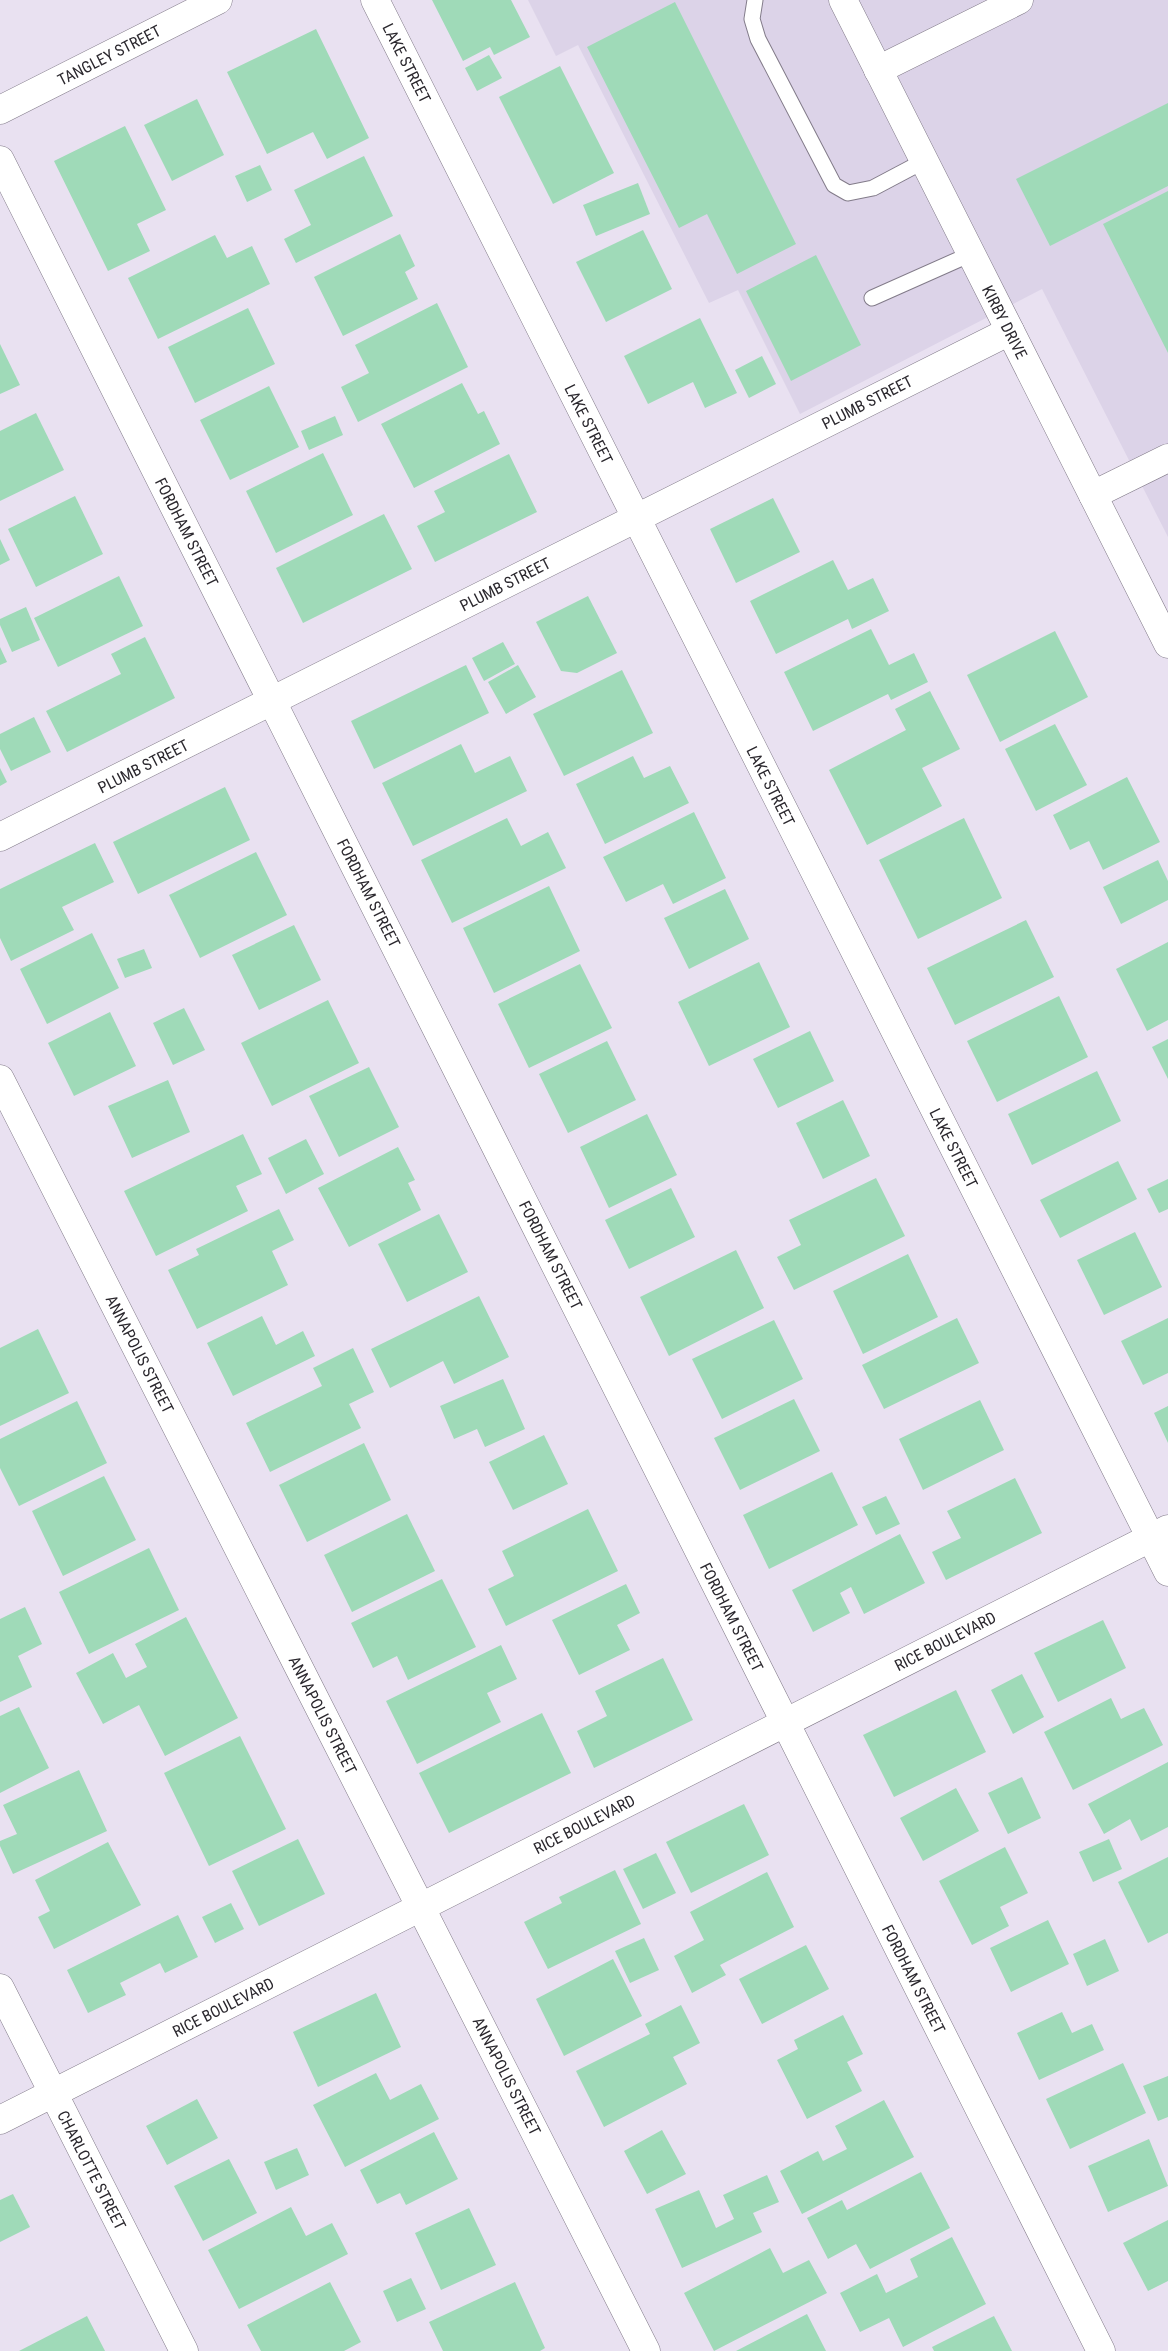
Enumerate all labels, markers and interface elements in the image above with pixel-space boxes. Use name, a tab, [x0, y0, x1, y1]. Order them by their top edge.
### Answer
street label: LAKE STREET	[378, 20, 435, 106]
street label: TANGLEY STREET	[54, 21, 164, 90]
street label: KIRBY DRIVE	[978, 282, 1031, 362]
street label: PLUMB STREET	[819, 371, 916, 433]
street label: LAKE STREET	[560, 381, 617, 467]
street label: FORDHAM STREET	[151, 475, 222, 590]
street label: PLUMB STREET	[457, 553, 554, 615]
street label: PLUMB STREET	[95, 735, 192, 797]
street label: LAKE STREET	[742, 743, 799, 829]
street label: FORDHAM STREET	[333, 836, 404, 951]
street label: LAKE STREET	[925, 1105, 982, 1191]
street label: FORDHAM STREET	[515, 1198, 586, 1313]
street label: ANNAPOLIS STREET	[102, 1292, 178, 1416]
street label: FORDHAM STREET	[696, 1560, 767, 1675]
street label: RICE BOULEVARD	[891, 1608, 999, 1675]
street label: ANNAPOLIS STREET	[285, 1653, 361, 1777]
street label: RICE BOULEVARD	[530, 1791, 638, 1858]
street label: FORDHAM STREET	[878, 1922, 949, 2037]
street label: RICE BOULEVARD	[169, 1974, 277, 2041]
street label: ANNAPOLIS STREET	[469, 2014, 545, 2138]
street label: CHARLOTTE STREET	[53, 2107, 130, 2233]

